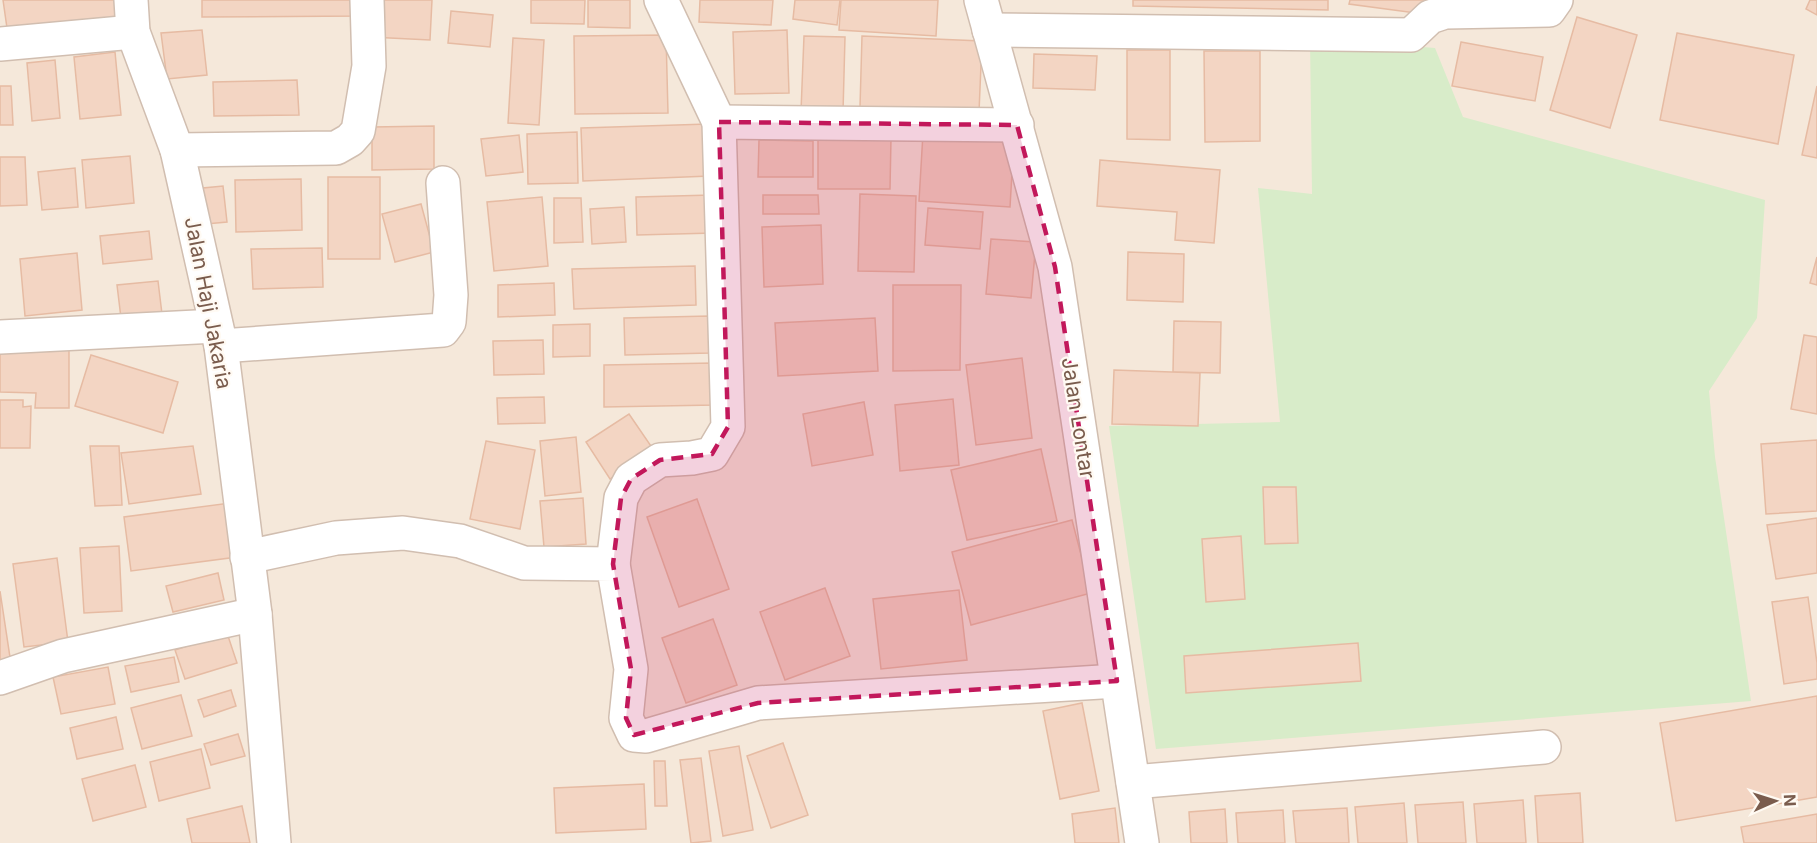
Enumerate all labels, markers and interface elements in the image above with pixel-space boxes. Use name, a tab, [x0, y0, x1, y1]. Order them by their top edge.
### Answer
street label: Jalan Haji Jakaria	[180, 215, 237, 391]
street label: Jalan Lontar	[1057, 355, 1100, 480]
north arrow	[1745, 771, 1805, 831]
text: N	[1780, 794, 1800, 807]

